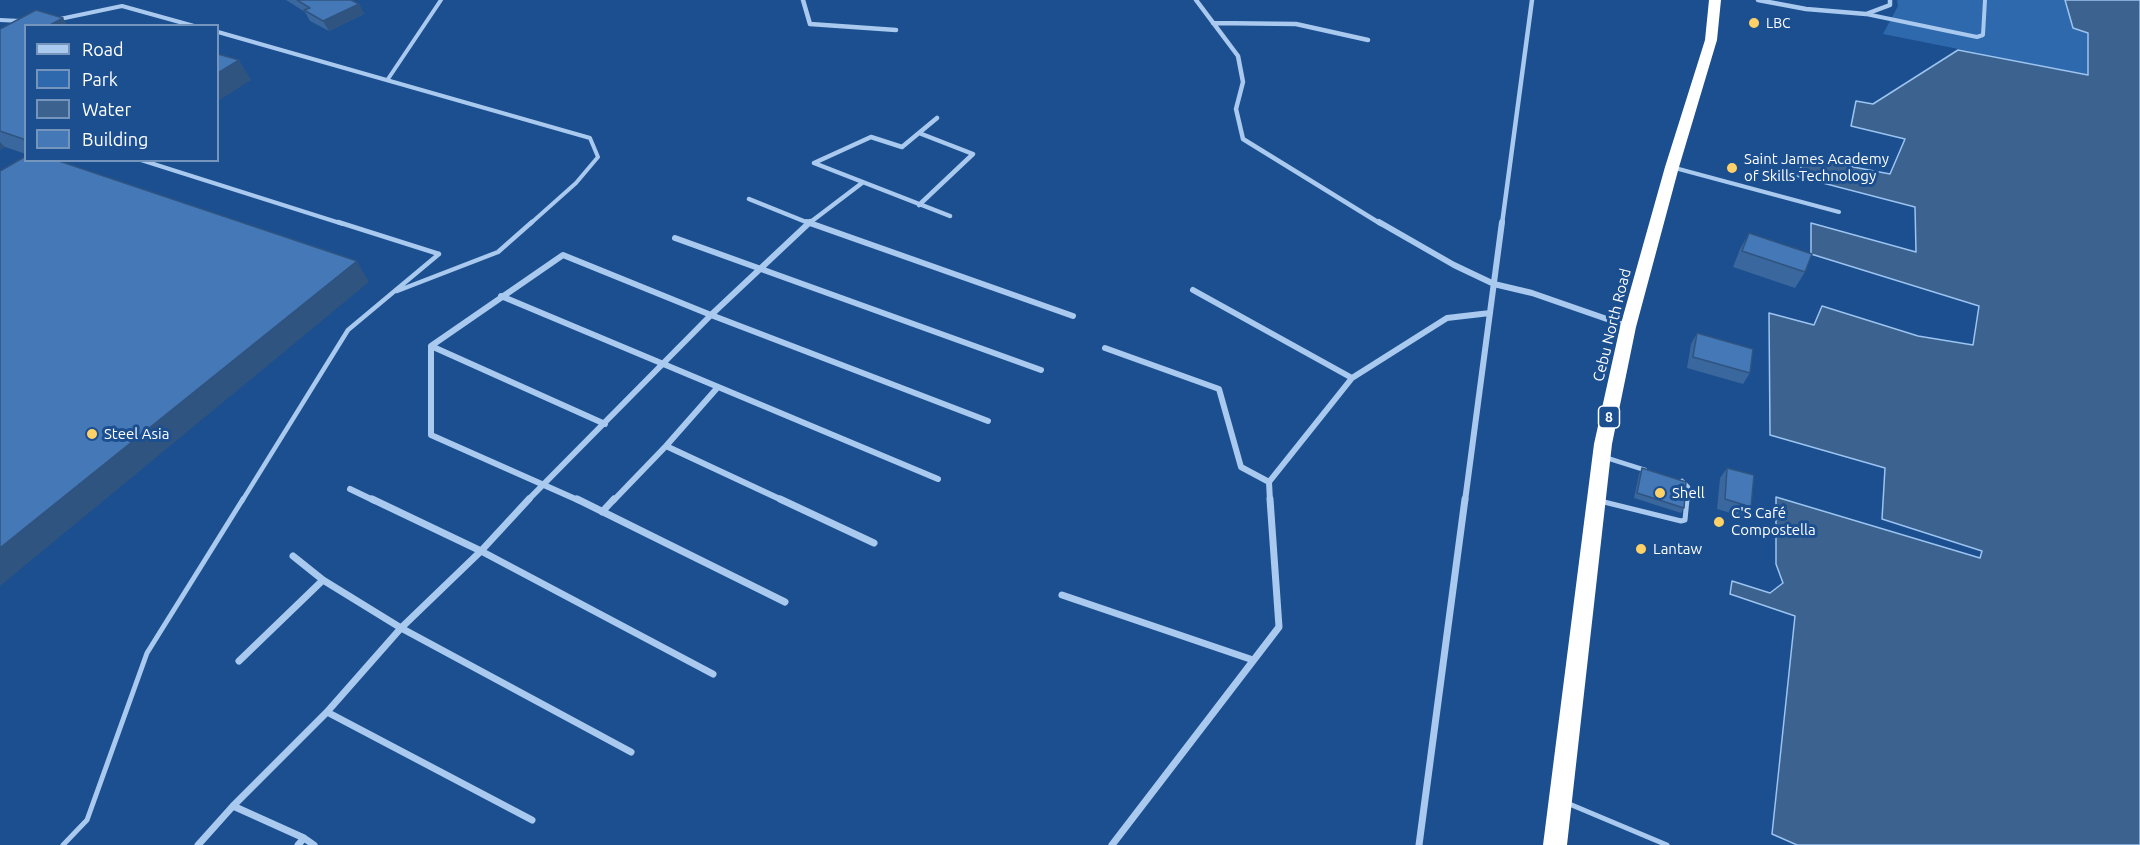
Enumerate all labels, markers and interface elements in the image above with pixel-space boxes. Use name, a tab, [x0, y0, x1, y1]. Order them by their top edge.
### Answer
place label: LBC	[1766, 15, 1791, 31]
marker: LBC	[1747, 16, 1761, 30]
legend	[24, 24, 219, 162]
text: Road	[82, 39, 124, 59]
text: Park	[82, 69, 118, 89]
text: Water	[82, 99, 131, 119]
text: Building	[82, 129, 148, 149]
place label: Saint James Academy of Skills Technology	[1744, 150, 1889, 185]
marker: Saint James Academy of Skills Technology	[1725, 161, 1739, 175]
street label: Cebu North Road	[1589, 267, 1635, 383]
road number: 8	[1598, 406, 1620, 428]
place label: Steel Asia	[104, 425, 169, 443]
marker: Steel Asia	[85, 427, 99, 441]
place label: Shell	[1672, 484, 1705, 502]
marker: Shell	[1653, 486, 1667, 500]
place label: C'S Café Compostella	[1731, 504, 1816, 539]
marker: C'S Café Compostella	[1712, 515, 1726, 529]
place label: Lantaw	[1653, 540, 1702, 558]
marker: Lantaw	[1634, 542, 1648, 556]

